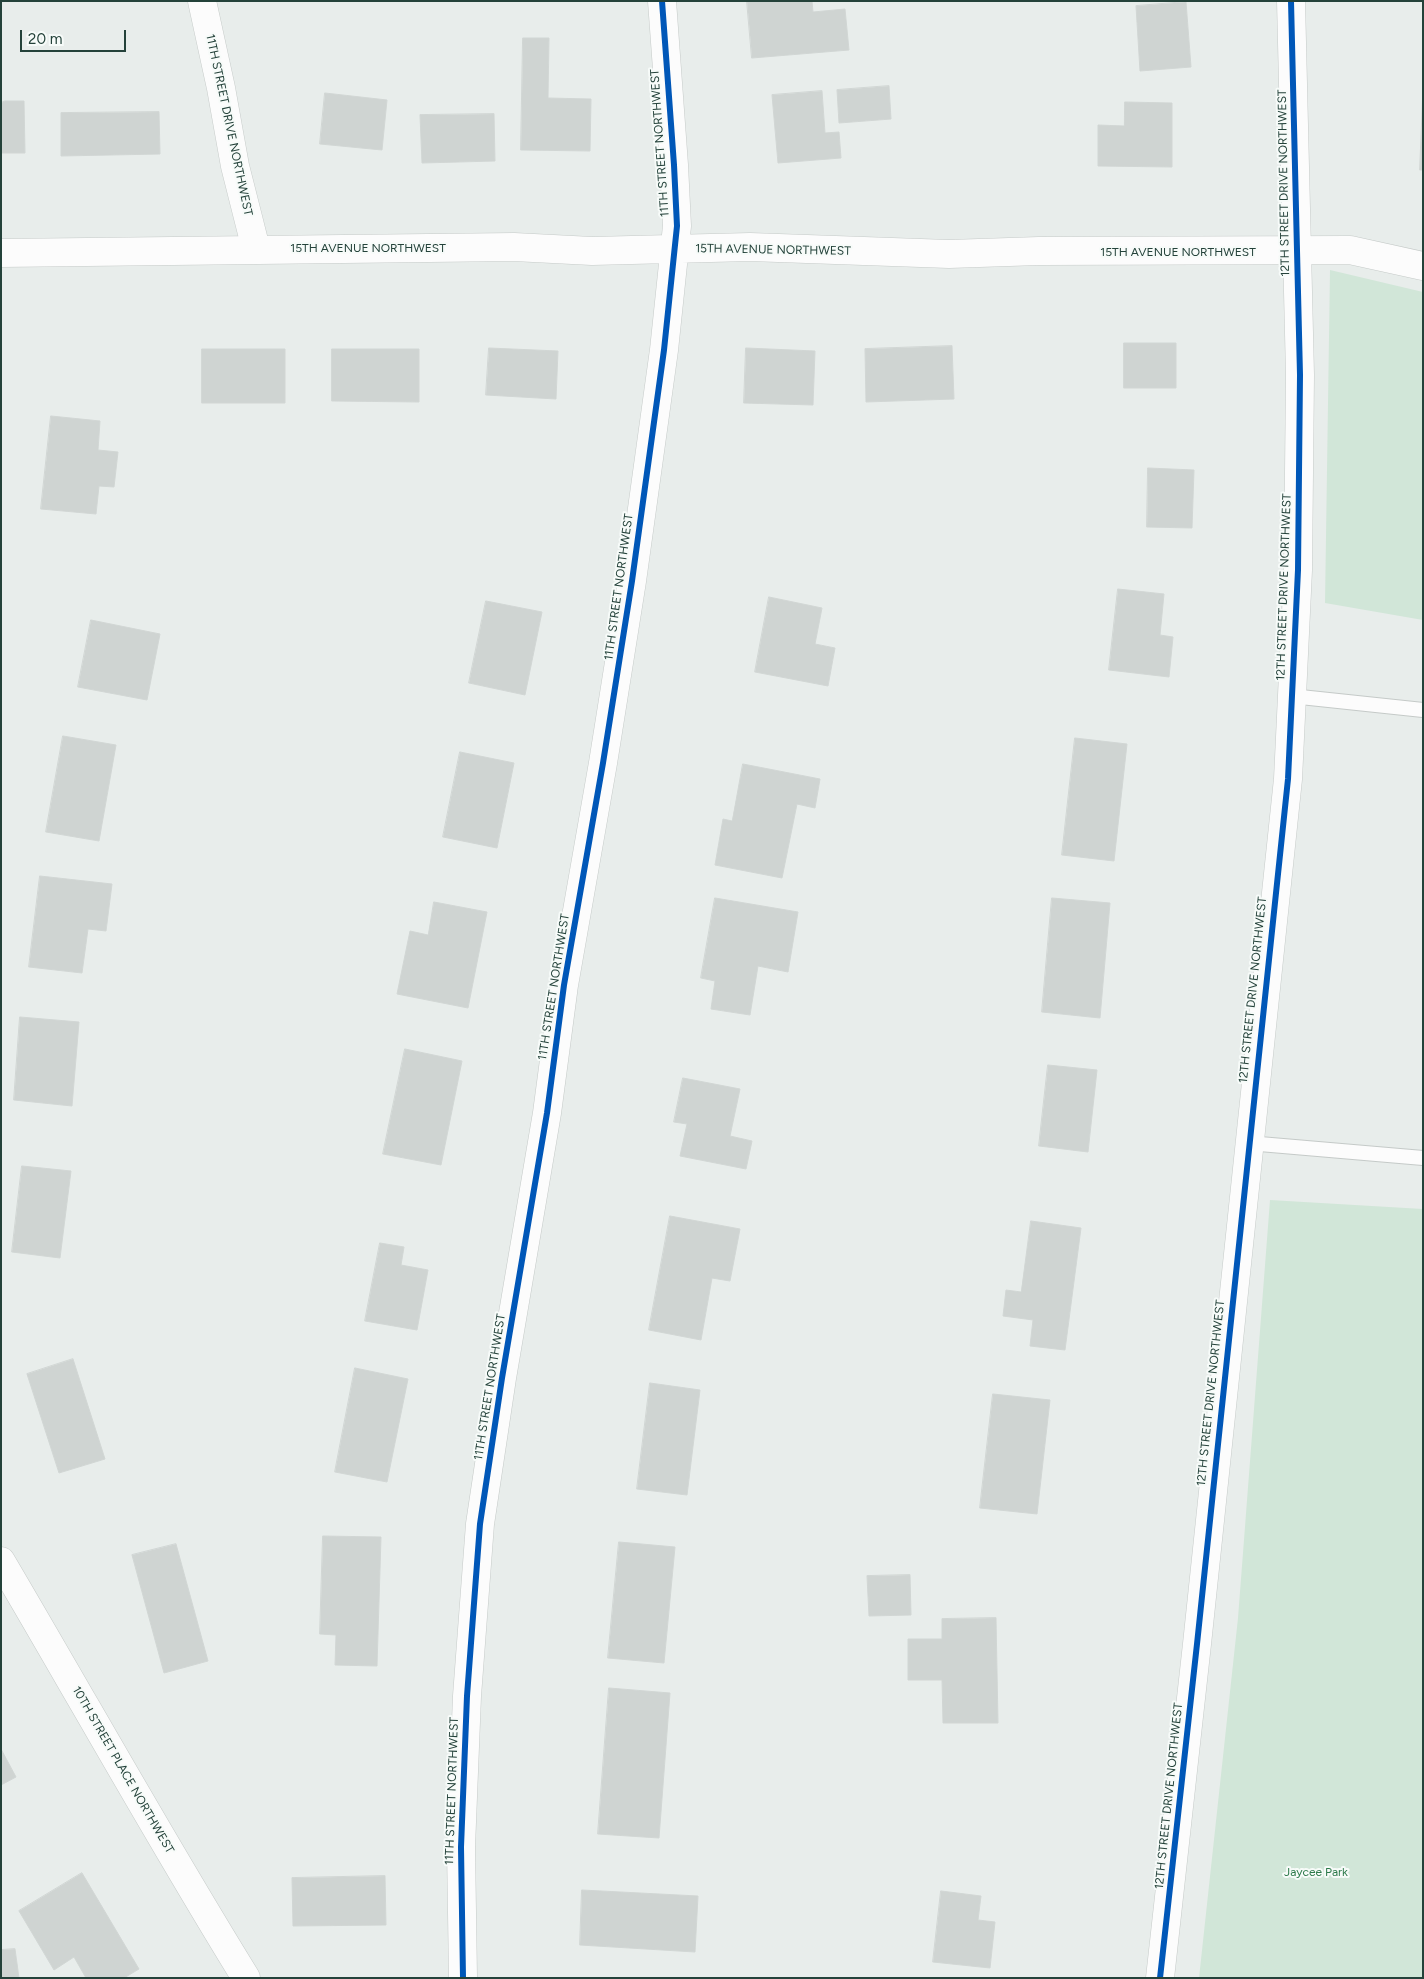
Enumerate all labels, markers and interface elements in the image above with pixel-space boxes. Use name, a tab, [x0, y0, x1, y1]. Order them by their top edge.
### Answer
scale bar	[22, 20, 129, 52]
text: 20 m	[28, 30, 62, 48]
street label: 11TH STREET DRIVE NORTHWEST	[203, 33, 255, 217]
street label: 11TH STREET NORTHWEST	[648, 69, 672, 217]
street label: 12TH STREET DRIVE NORTHWEST	[1275, 89, 1293, 277]
street label: 15TH AVENUE NORTHWEST	[290, 241, 446, 255]
street label: 15TH AVENUE NORTHWEST	[695, 241, 851, 259]
street label: 15TH AVENUE NORTHWEST	[1100, 245, 1256, 259]
street label: 12TH STREET DRIVE NORTHWEST	[1274, 493, 1294, 681]
street label: 11TH STREET NORTHWEST	[602, 513, 636, 661]
street label: 12TH STREET DRIVE NORTHWEST	[1236, 896, 1270, 1084]
street label: 11TH STREET NORTHWEST	[535, 913, 573, 1061]
street label: 12TH STREET DRIVE NORTHWEST	[1194, 1299, 1228, 1487]
street label: 11TH STREET NORTHWEST	[471, 1313, 509, 1461]
street label: 10TH STREET PLACE NORTHWEST	[69, 1684, 177, 1856]
street label: 12TH STREET DRIVE NORTHWEST	[1152, 1702, 1186, 1890]
street label: 11TH STREET NORTHWEST	[442, 1717, 462, 1865]
park label: Jaycee Park	[1284, 1865, 1348, 1879]

